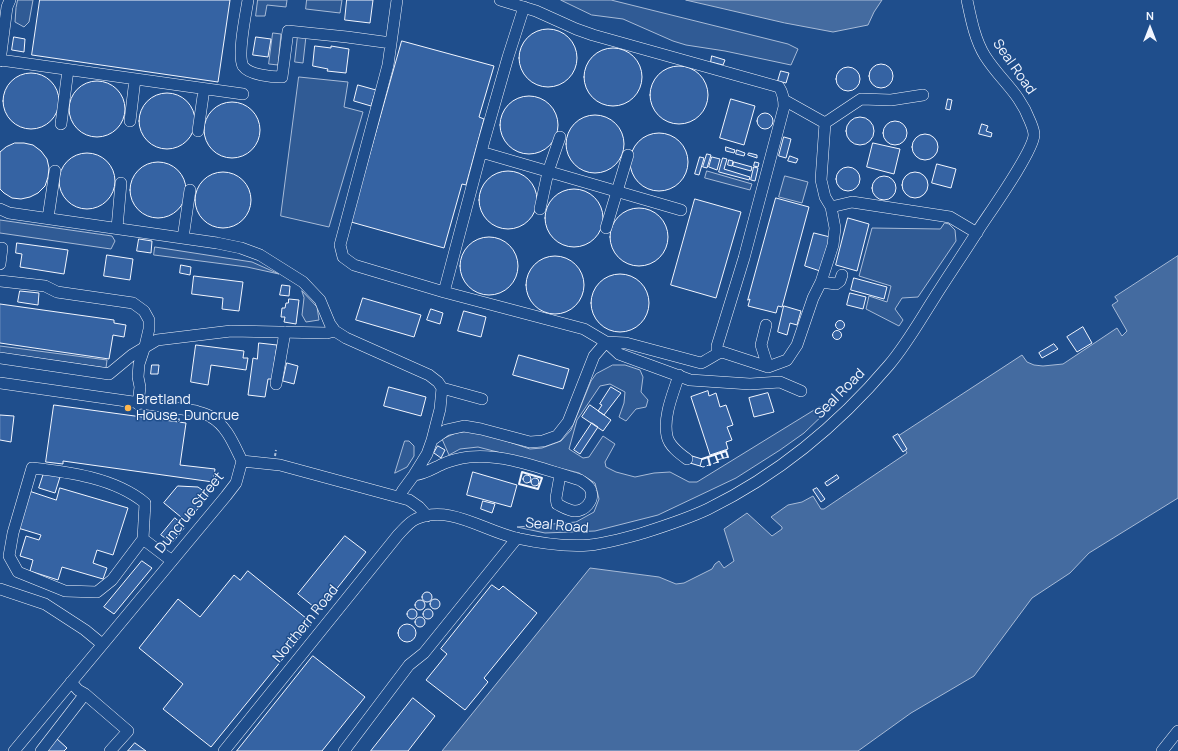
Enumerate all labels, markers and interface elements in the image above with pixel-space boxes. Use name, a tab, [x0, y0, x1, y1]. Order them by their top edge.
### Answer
north arrow	[1130, 8, 1170, 48]
text: N	[1146, 8, 1154, 23]
street label: Seal Road	[989, 36, 1039, 98]
street label: Seal Road	[812, 366, 868, 422]
place label: Bretland House, Duncrue	[136, 392, 239, 424]
marker: Bretland House, Duncrue	[123, 403, 133, 413]
street label: Duncrue Street	[152, 469, 228, 557]
street label: Seal Road	[525, 515, 589, 537]
street label: Northern Road	[270, 582, 342, 666]

